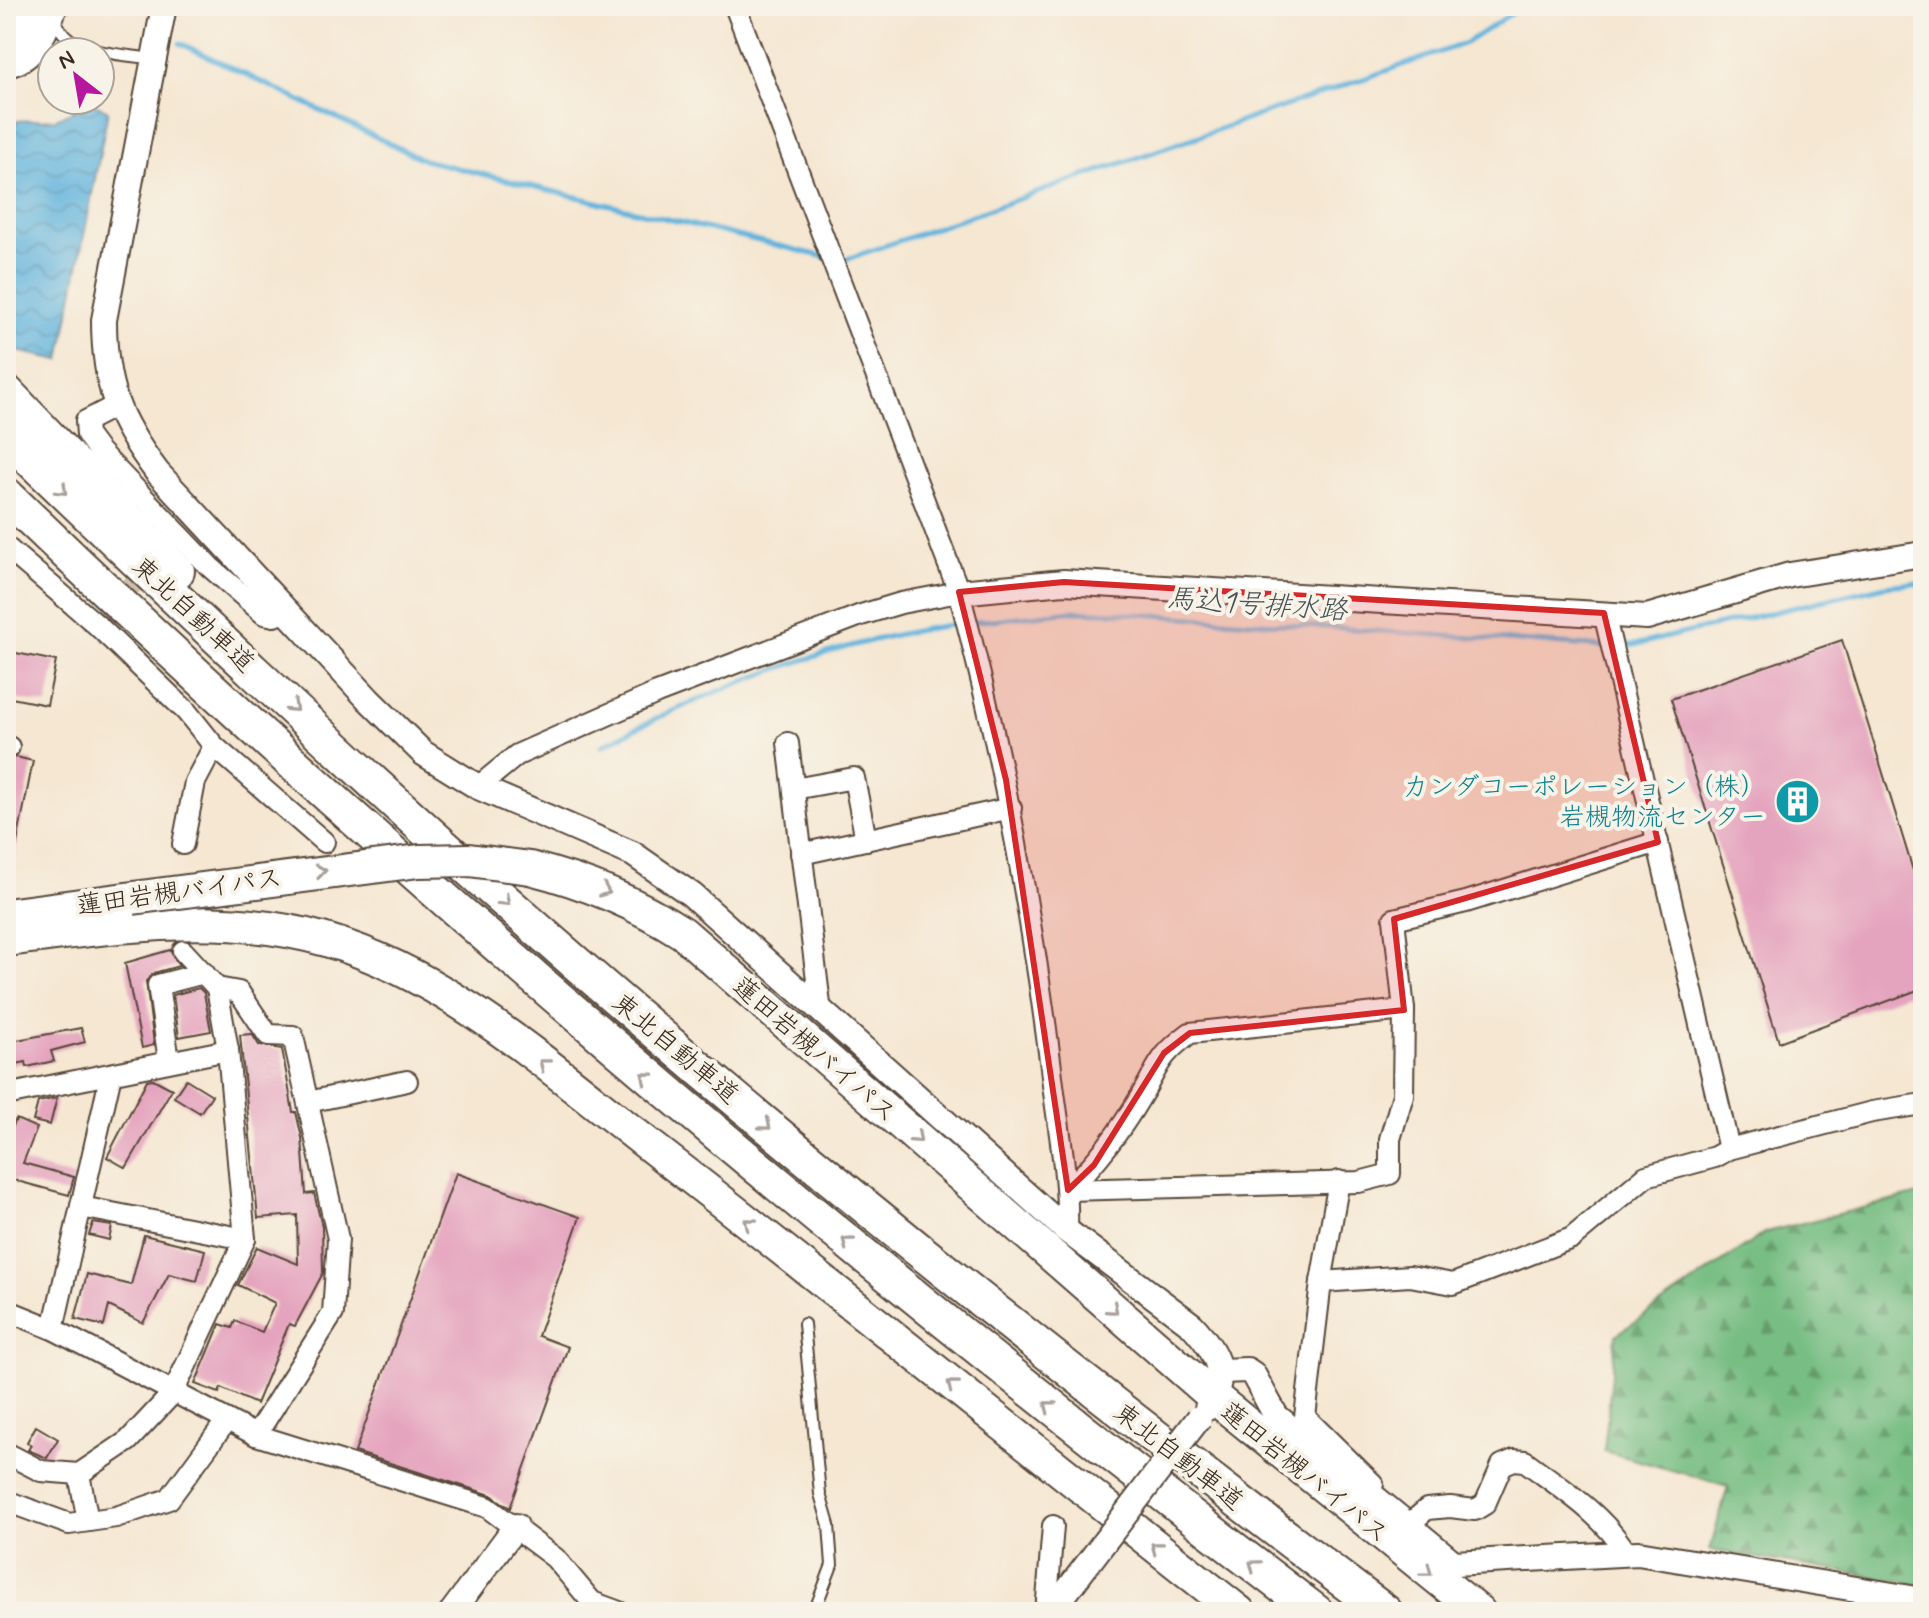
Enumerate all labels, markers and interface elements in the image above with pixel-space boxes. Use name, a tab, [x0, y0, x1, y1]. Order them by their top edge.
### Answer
north arrow	[36, 36, 116, 116]
text: N	[53, 45, 80, 76]
one-way arrow	[53, 481, 68, 495]
street label: 東北自動車道	[124, 550, 261, 681]
water label: 馬込1号排水路	[1165, 581, 1350, 630]
one-way arrow	[283, 697, 298, 711]
place label: カンダコーポレーション（株） 岩槻物流センター	[1403, 771, 1766, 835]
building icon: カンダコーポレーション（株） 岩槻物流センター	[1773, 777, 1821, 825]
street label: 蓮田岩槻バイパス	[74, 862, 284, 924]
one-way arrow	[314, 863, 328, 880]
one-way arrow	[597, 882, 611, 898]
one-way arrow	[496, 892, 510, 907]
street label: 蓮田岩槻バイパス	[724, 970, 903, 1131]
street label: 東北自動車道	[604, 986, 745, 1113]
one-way arrow	[538, 1059, 552, 1073]
one-way arrow	[640, 1072, 655, 1086]
one-way arrow	[757, 1115, 772, 1130]
one-way arrow	[908, 1128, 923, 1143]
one-way arrow	[744, 1218, 758, 1233]
one-way arrow	[841, 1237, 856, 1252]
one-way arrow	[1104, 1299, 1119, 1314]
one-way arrow	[947, 1380, 961, 1395]
street label: 蓮田岩槻バイパス	[1212, 1395, 1395, 1552]
street label: 東北自動車道	[1106, 1396, 1250, 1519]
one-way arrow	[1043, 1401, 1058, 1415]
one-way arrow	[1150, 1542, 1165, 1556]
one-way arrow	[1249, 1560, 1263, 1574]
one-way arrow	[1418, 1562, 1433, 1576]

